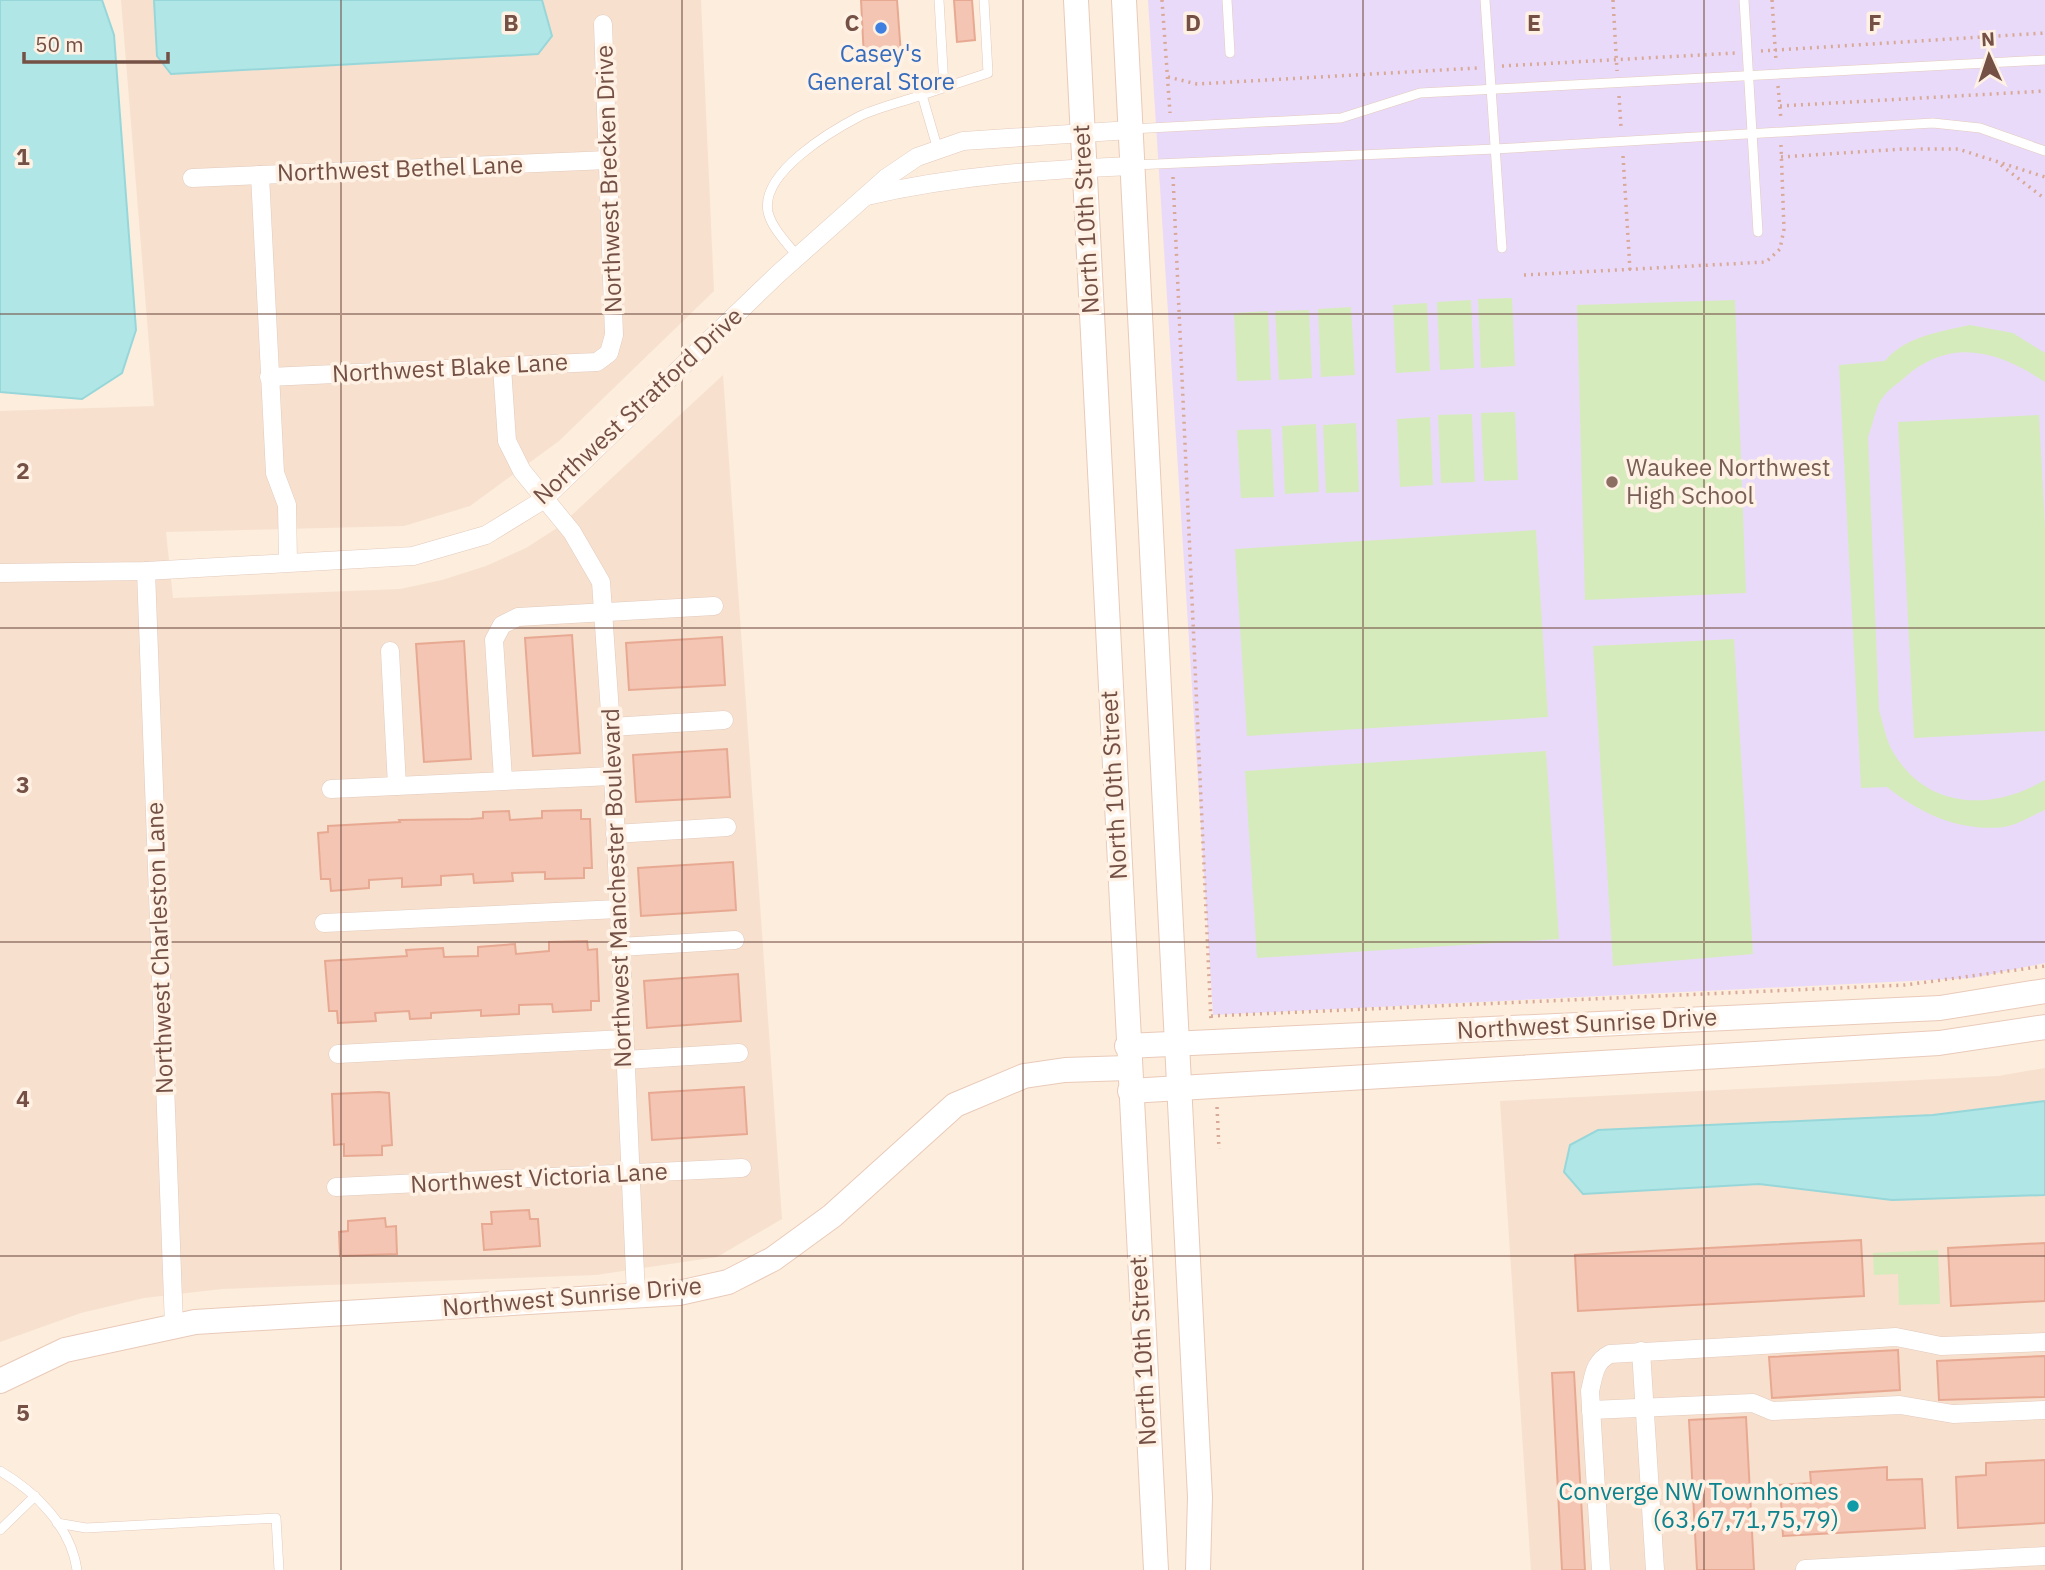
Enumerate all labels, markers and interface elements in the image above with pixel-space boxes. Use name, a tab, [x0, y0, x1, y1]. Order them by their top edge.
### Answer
text: B	[503, 7, 519, 37]
text: C	[845, 7, 860, 37]
text: D	[1185, 7, 1201, 37]
text: E	[1527, 7, 1541, 37]
text: F	[1868, 7, 1882, 37]
marker: Casey's General Store	[873, 20, 889, 36]
scale bar	[24, 21, 168, 65]
north arrow	[1954, 21, 2024, 91]
text: N	[1981, 27, 1996, 51]
text: 50 m	[35, 30, 84, 58]
place label: Casey's General Store	[807, 37, 955, 97]
street label: Northwest Brecken Drive	[587, 44, 629, 314]
street label: North 10th Street	[1064, 124, 1106, 314]
text: 1	[16, 141, 30, 171]
street label: Northwest Bethel Lane	[276, 148, 524, 188]
street label: Northwest Stratford Drive	[526, 300, 749, 511]
street label: Northwest Blake Lane	[331, 345, 569, 389]
place label: Waukee Northwest High School	[1626, 451, 1831, 511]
text: 2	[16, 455, 30, 485]
marker: Waukee Northwest High School	[1604, 474, 1620, 490]
street label: North 10th Street	[1092, 690, 1134, 880]
street label: Northwest Manchester Boulevard	[594, 708, 638, 1068]
text: 3	[16, 769, 30, 799]
street label: Northwest Charleston Lane	[138, 801, 180, 1095]
street label: Northwest Sunrise Drive	[1456, 1000, 1718, 1046]
text: 4	[16, 1083, 30, 1113]
street label: Northwest Victoria Lane	[409, 1154, 668, 1200]
street label: North 10th Street	[1121, 1256, 1163, 1446]
street label: Northwest Sunrise Drive	[441, 1269, 703, 1323]
text: 5	[16, 1397, 30, 1427]
place label: Converge NW Townhomes (63,67,71,75,79)	[1558, 1475, 1839, 1535]
marker: Converge NW Townhomes (63,67,71,75,79)	[1845, 1498, 1861, 1514]

